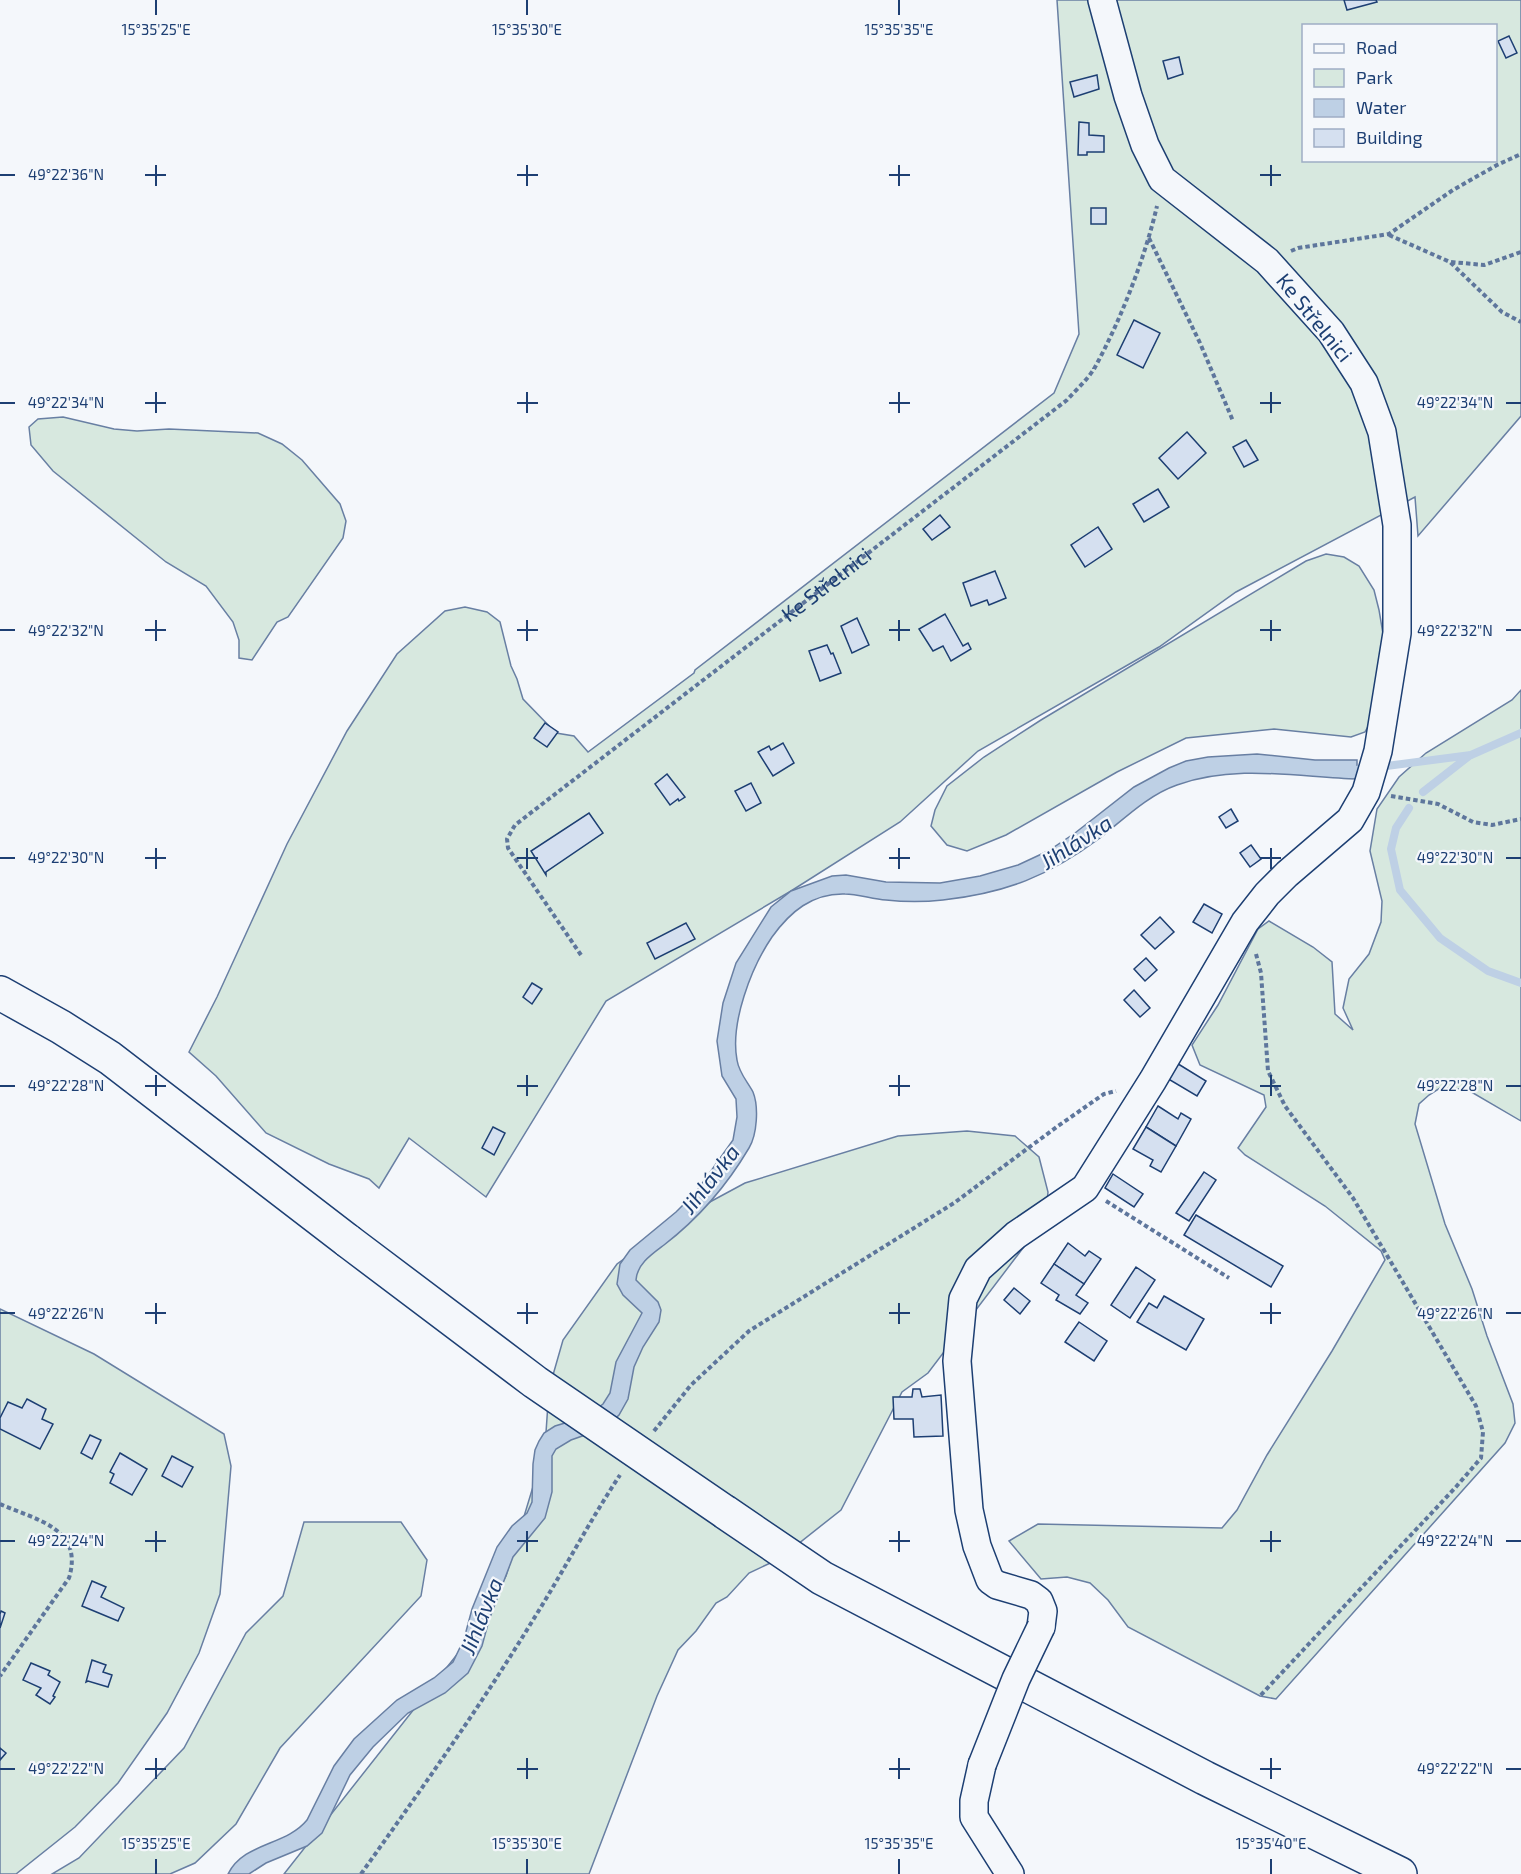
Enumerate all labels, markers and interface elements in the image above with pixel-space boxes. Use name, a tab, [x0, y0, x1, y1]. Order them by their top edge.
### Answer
text: 15°35'25"E	[121, 20, 191, 38]
text: 15°35'30"E	[492, 20, 562, 38]
text: 15°35'35"E	[864, 20, 934, 38]
legend	[1302, 24, 1497, 162]
text: Road	[1356, 36, 1397, 58]
text: Park	[1356, 66, 1393, 88]
text: Water	[1356, 96, 1406, 118]
text: Building	[1356, 126, 1423, 148]
text: 49°22'36"N	[28, 165, 104, 183]
street label: Ke Střelnici	[1272, 268, 1358, 366]
text: 49°22'34"N	[28, 393, 104, 411]
text: 49°22'34"N	[1417, 393, 1493, 411]
street label: Ke Střelnici	[776, 542, 875, 626]
text: 49°22'32"N	[28, 621, 104, 639]
text: 49°22'32"N	[1417, 621, 1493, 639]
water label: Jihlávka	[1034, 808, 1116, 874]
text: 49°22'30"N	[28, 848, 104, 866]
text: 49°22'30"N	[1417, 848, 1493, 866]
text: 49°22'28"N	[28, 1076, 104, 1094]
text: 49°22'28"N	[1417, 1076, 1493, 1094]
water label: Jihlávka	[674, 1139, 744, 1219]
text: 49°22'26"N	[28, 1304, 104, 1322]
text: 49°22'26"N	[1417, 1304, 1493, 1322]
text: 49°22'24"N	[28, 1531, 104, 1549]
text: 49°22'24"N	[1417, 1531, 1493, 1549]
water label: Jihlávka	[453, 1574, 507, 1659]
text: 49°22'22"N	[28, 1759, 104, 1777]
text: 49°22'22"N	[1417, 1759, 1493, 1777]
text: 15°35'25"E	[121, 1834, 191, 1852]
text: 15°35'30"E	[492, 1834, 562, 1852]
text: 15°35'35"E	[864, 1834, 934, 1852]
text: 15°35'40"E	[1236, 1834, 1306, 1852]

